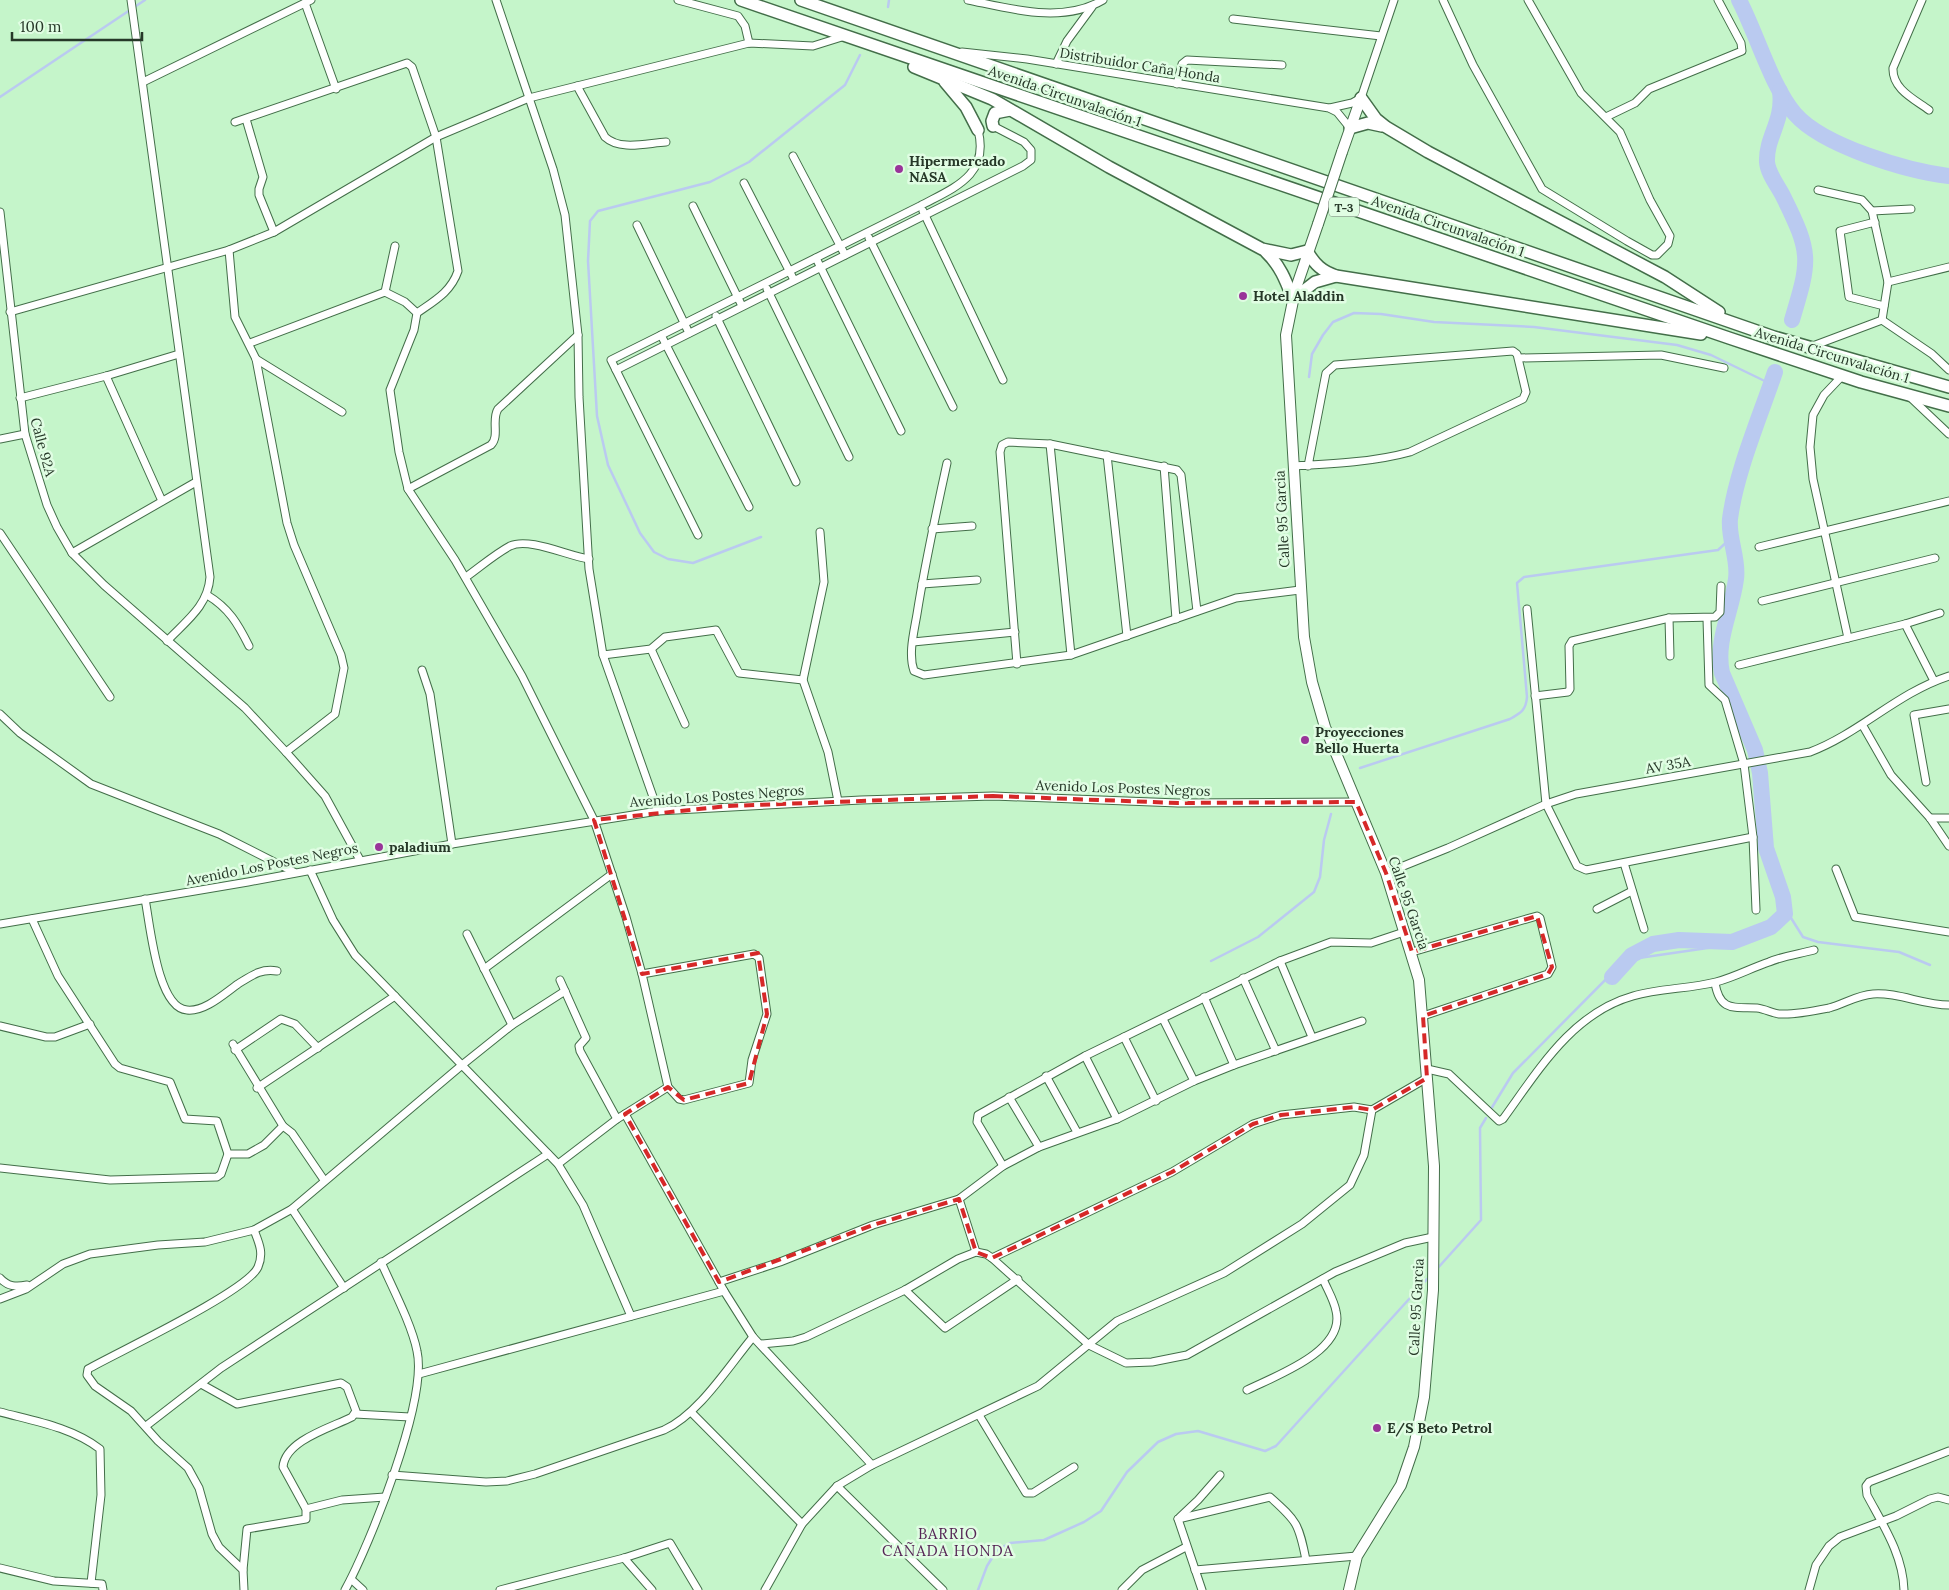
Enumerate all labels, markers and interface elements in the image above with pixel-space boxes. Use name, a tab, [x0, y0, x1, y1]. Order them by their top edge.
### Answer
scale bar	[12, 10, 142, 42]
text: 100 m	[20, 17, 61, 36]
street label: Distribuidor Caña Honda	[1058, 43, 1222, 87]
street label: Avenida Circunvalación 1	[985, 61, 1144, 131]
place label: Hipermercado NASA	[909, 152, 1005, 186]
marker: Hipermercado NASA	[893, 163, 905, 175]
street label: Avenida Circunvalación 1	[1368, 191, 1527, 261]
road number: T-3	[1329, 198, 1359, 216]
place label: Hotel Aladdin	[1253, 287, 1345, 305]
marker: Hotel Aladdin	[1237, 290, 1249, 302]
street label: Avenida Circunvalación 1	[1752, 323, 1911, 387]
street label: Calle 92A	[27, 416, 60, 479]
street label: Calle 95 Garcia	[1270, 470, 1294, 568]
place label: Proyecciones Bello Huerta	[1315, 723, 1404, 757]
marker: Proyecciones Bello Huerta	[1299, 734, 1311, 746]
street label: AV 35A	[1643, 752, 1692, 778]
street label: Avenido Los Postes Negros	[1034, 776, 1211, 800]
street label: Avenido Los Postes Negros	[628, 781, 805, 811]
street label: Avenido Los Postes Negros	[183, 838, 360, 890]
place label: paladium	[389, 838, 451, 856]
marker: paladium	[373, 841, 385, 853]
street label: Calle 95 Garcia	[1385, 854, 1433, 952]
street label: Calle 95 Garcia	[1404, 1258, 1428, 1356]
place label: E/S Beto Petrol	[1387, 1419, 1493, 1437]
marker: E/S Beto Petrol	[1371, 1422, 1383, 1434]
district label: BARRIO CAÑADA HONDA	[882, 1524, 1014, 1560]

